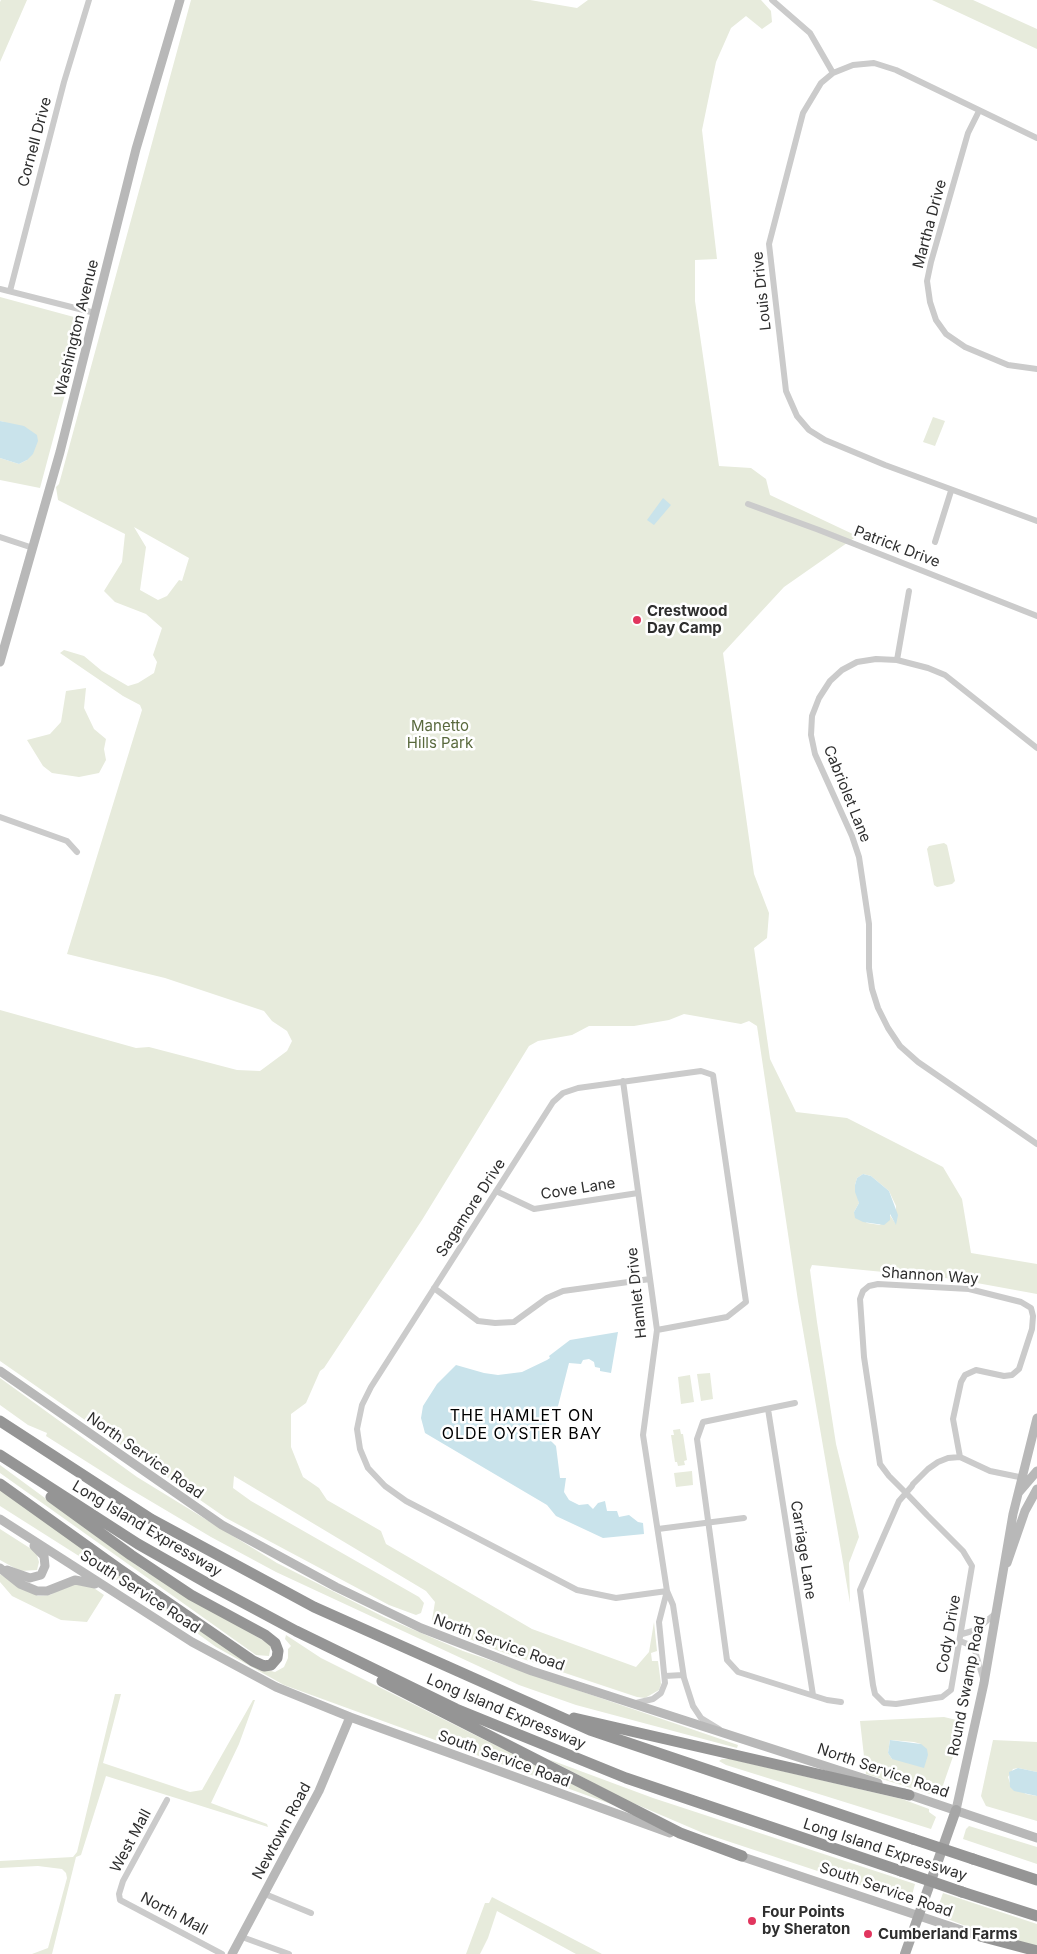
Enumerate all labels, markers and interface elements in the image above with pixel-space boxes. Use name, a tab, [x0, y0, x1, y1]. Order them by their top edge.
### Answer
street label: Cornell Drive	[14, 95, 56, 189]
street label: Martha Drive	[909, 177, 951, 271]
street label: Louis Drive	[749, 251, 775, 331]
street label: Washington Avenue	[51, 258, 103, 398]
street label: Patrick Drive	[851, 522, 943, 572]
place label: Crestwood Day Camp	[647, 602, 727, 637]
marker: Crestwood Day Camp	[631, 614, 643, 626]
park label: Manetto Hills Park	[407, 717, 473, 752]
street label: Cabriolet Lane	[819, 743, 875, 845]
street label: Sagamore Drive	[433, 1156, 509, 1260]
street label: Cove Lane	[539, 1174, 617, 1204]
street label: Hamlet Drive	[623, 1247, 651, 1339]
street label: Shannon Way	[881, 1264, 979, 1288]
district label: THE HAMLET ON OLDE OYSTER BAY	[440, 1406, 604, 1444]
street label: North Service Road	[83, 1409, 207, 1503]
street label: Long Island Expressway	[69, 1477, 225, 1581]
street label: Carriage Lane	[786, 1499, 820, 1601]
street label: South Service Road	[77, 1546, 203, 1638]
street label: Cody Drive	[933, 1593, 965, 1675]
street label: North Service Road	[431, 1611, 567, 1675]
street label: Round Swamp Road	[945, 1614, 989, 1758]
street label: Long Island Expressway	[424, 1670, 588, 1754]
street label: South Service Road	[435, 1727, 573, 1791]
street label: North Service Road	[815, 1740, 951, 1802]
street label: Newtown Road	[249, 1780, 315, 1882]
street label: West Mall	[107, 1806, 155, 1876]
street label: Long Island Expressway	[801, 1815, 969, 1885]
street label: South Service Road	[817, 1859, 955, 1921]
street label: North Mall	[137, 1889, 211, 1939]
place label: Four Points by Sheraton	[762, 1903, 850, 1938]
marker: Four Points by Sheraton	[746, 1915, 758, 1927]
place label: Cumberland Farms	[878, 1925, 1018, 1943]
marker: Cumberland Farms	[862, 1928, 874, 1940]

